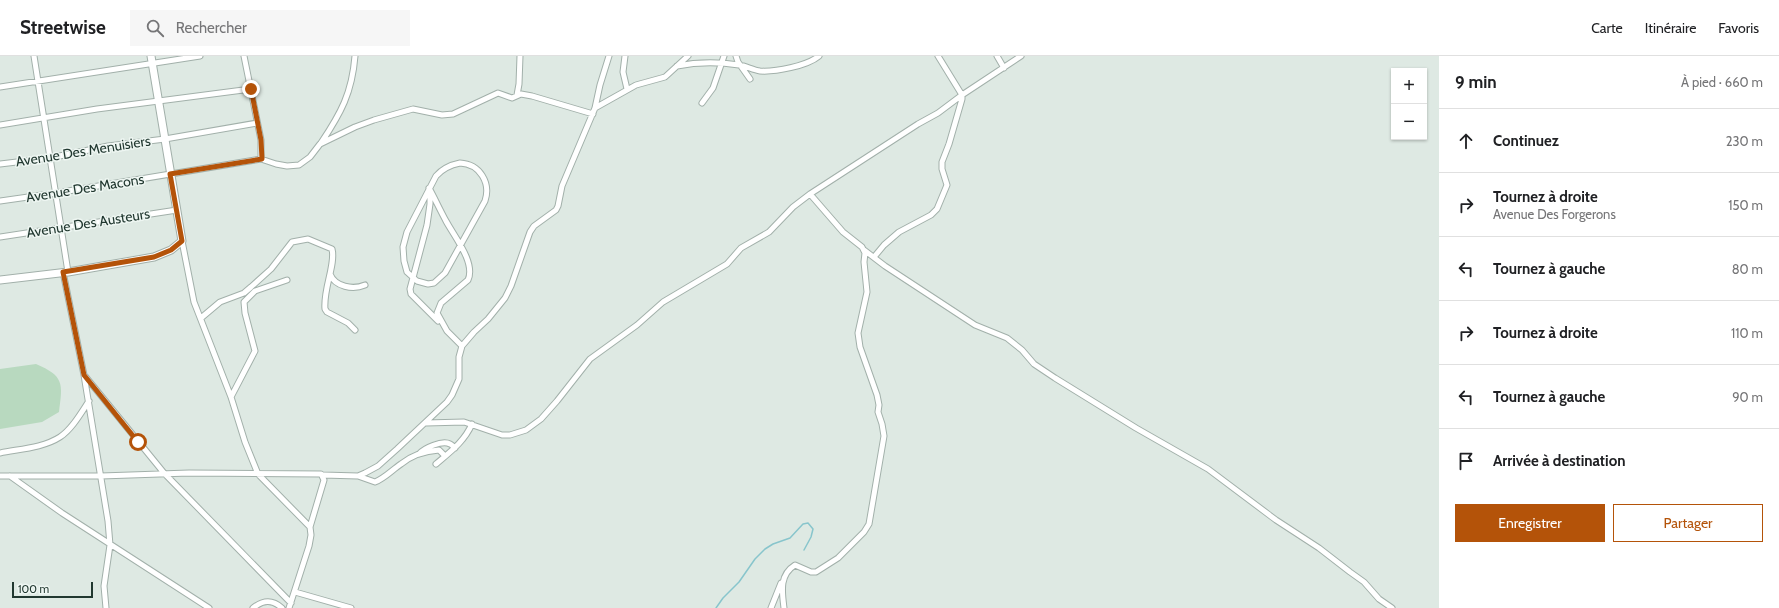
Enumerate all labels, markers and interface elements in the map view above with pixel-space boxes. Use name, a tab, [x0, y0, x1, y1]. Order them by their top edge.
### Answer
search box	[130, 10, 410, 46]
text: Streetwise	[20, 16, 106, 39]
icon: search	[144, 17, 166, 39]
text: Rechercher	[176, 19, 247, 37]
text: Carte	[1591, 19, 1623, 37]
text: Itinéraire	[1645, 19, 1696, 37]
text: Favoris	[1718, 19, 1759, 37]
map controls	[1391, 68, 1427, 140]
button: +	[1391, 68, 1427, 104]
text: 9 min	[1455, 72, 1497, 92]
text: À pied · 660 m	[1681, 74, 1763, 90]
route end	[242, 80, 260, 98]
button: −	[1391, 104, 1427, 140]
icon: ahead	[1455, 130, 1477, 152]
street label: Avenue Des Menuisiers	[14, 131, 152, 171]
text: Continuez	[1493, 132, 1559, 150]
text: 230 m	[1726, 133, 1763, 149]
street label: Avenue Des Macons	[25, 170, 146, 206]
text: Tournez à droite	[1493, 188, 1598, 206]
icon: right	[1455, 194, 1477, 216]
text: 150 m	[1728, 197, 1763, 213]
street label: Avenue Des Austeurs	[25, 204, 151, 242]
text: Avenue Des Forgerons	[1493, 206, 1616, 222]
icon: left	[1455, 258, 1477, 280]
text: Tournez à gauche	[1493, 260, 1605, 278]
text: 80 m	[1732, 261, 1763, 277]
icon: right	[1455, 322, 1477, 344]
text: Tournez à droite	[1493, 324, 1598, 342]
text: 110 m	[1731, 325, 1763, 341]
icon: left	[1455, 386, 1477, 408]
text: Tournez à gauche	[1493, 388, 1605, 406]
text: 90 m	[1732, 389, 1763, 405]
route start	[129, 433, 147, 451]
icon: arrive	[1455, 450, 1477, 472]
text: Arrivée à destination	[1493, 452, 1625, 470]
button: Enregistrer	[1455, 504, 1605, 542]
button: Partager	[1613, 504, 1763, 542]
scale bar	[12, 580, 93, 599]
text: 100 m	[18, 582, 49, 596]

